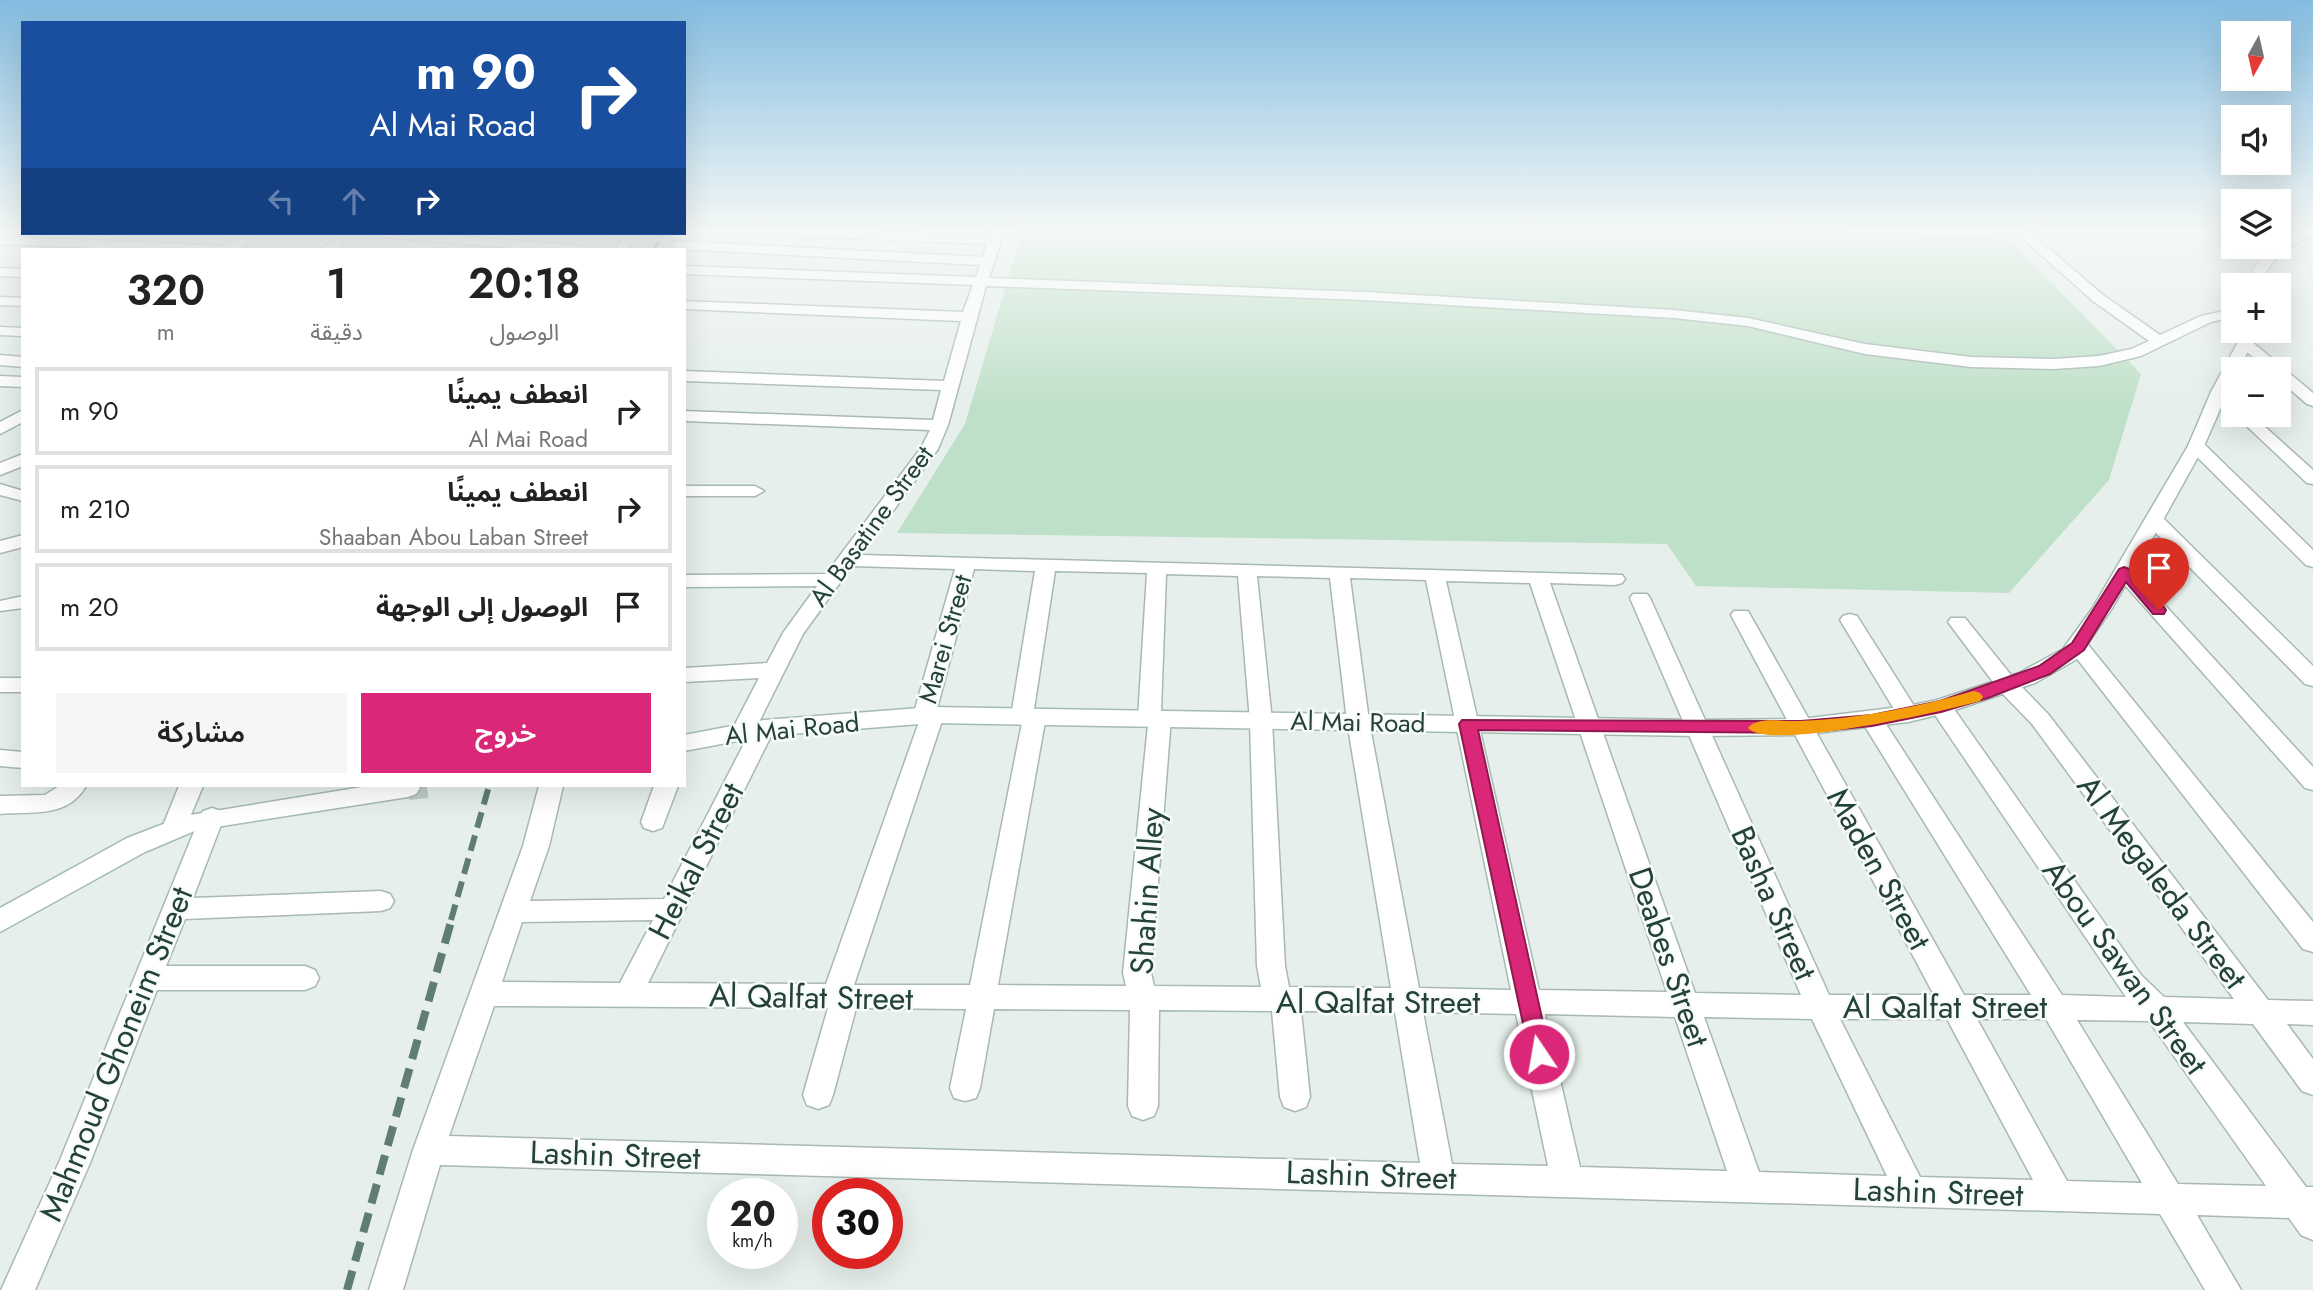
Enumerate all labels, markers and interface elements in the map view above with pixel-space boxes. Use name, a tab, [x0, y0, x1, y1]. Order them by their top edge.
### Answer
north arrow	[2221, 21, 2291, 91]
map controls	[2221, 21, 2291, 427]
text: 90 m	[416, 37, 536, 107]
icon: right	[560, 49, 651, 140]
text: Al Mai Road	[370, 102, 536, 148]
button: sound	[2221, 105, 2291, 175]
icon: left	[262, 182, 300, 220]
icon: ahead	[335, 182, 373, 220]
icon: right	[408, 182, 446, 220]
button: layers	[2221, 189, 2291, 259]
text: 1	[326, 253, 347, 314]
text: 20:18	[468, 253, 581, 314]
text: 320	[126, 260, 205, 321]
button: +	[2221, 273, 2291, 343]
text: m	[157, 315, 175, 349]
text: دقيقة	[310, 315, 363, 349]
text: الوصول	[489, 315, 559, 349]
button: −	[2221, 357, 2291, 427]
text: انعطف يمينًا	[447, 375, 588, 413]
text: 90 m	[60, 392, 119, 430]
icon: right	[609, 392, 647, 430]
text: Al Mai Road	[468, 422, 588, 456]
street label: Al Basatine Street	[800, 437, 943, 614]
text: انعطف يمينًا	[447, 473, 588, 511]
text: 210 m	[60, 490, 130, 528]
icon: right	[609, 490, 647, 528]
text: Shaaban Abou Laban Street	[319, 520, 588, 554]
pin	[2129, 538, 2189, 610]
icon: arrive	[2140, 549, 2178, 587]
street label: Marei Street	[909, 570, 982, 708]
text: 20 m	[60, 588, 119, 626]
text: الوصول إلى الوجهة	[376, 588, 588, 626]
icon: arrive	[609, 588, 647, 626]
button: مشاركة	[56, 693, 347, 773]
button: خروج	[361, 693, 651, 773]
street label: Al Mai Road	[1290, 702, 1426, 742]
street label: Al Mai Road	[723, 703, 861, 755]
street label: Al Megaleda Street	[2066, 765, 2258, 999]
street label: Heikal Street	[637, 774, 755, 947]
street label: Maden Street	[1816, 780, 1943, 959]
street label: Shahin Alley	[1118, 805, 1176, 976]
street label: Basha Street	[1720, 819, 1829, 988]
street label: Abou Sawan Street	[2031, 850, 2219, 1084]
street label: Deabes Street	[1617, 861, 1721, 1053]
street label: Mahmoud Ghoneim Street	[28, 880, 204, 1228]
street label: Al Qalfat Street	[708, 972, 914, 1022]
street label: Al Qalfat Street	[1276, 979, 1480, 1025]
street label: Al Qalfat Street	[1843, 984, 2047, 1030]
position arrow	[1502, 1017, 1576, 1091]
street label: Lashin Street	[529, 1129, 701, 1181]
street label: Lashin Street	[1285, 1149, 1457, 1201]
street label: Lashin Street	[1852, 1166, 2024, 1218]
speed limit sign: 30	[812, 1178, 903, 1269]
text: 20	[729, 1189, 776, 1239]
text: km/h	[732, 1228, 773, 1254]

